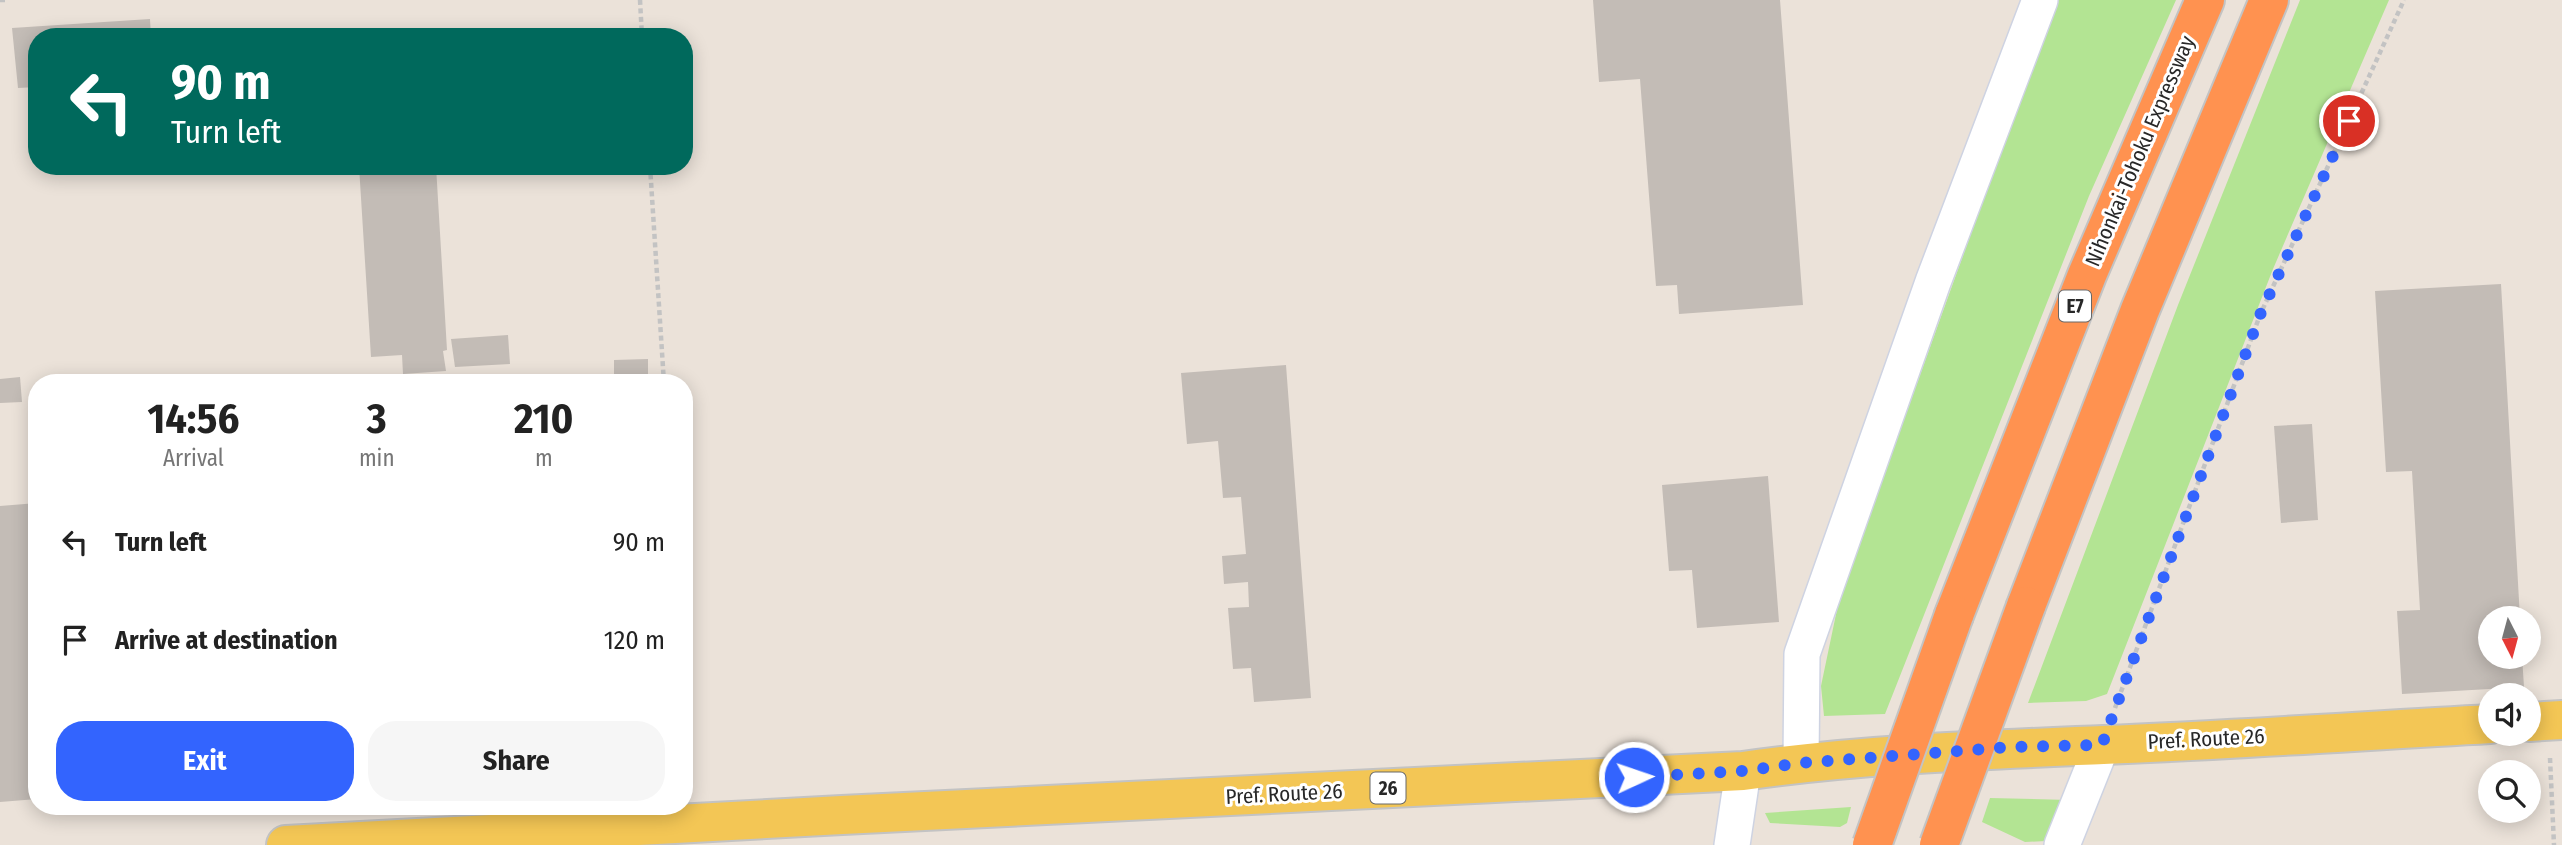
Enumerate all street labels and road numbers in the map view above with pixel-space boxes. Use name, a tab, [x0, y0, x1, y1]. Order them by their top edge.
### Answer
street label: Nihonkai-Tohoku Expressway	[2080, 31, 2201, 270]
road number: E7	[2059, 290, 2091, 322]
street label: Pref. Route 26	[2147, 723, 2265, 755]
road number: 26	[1370, 772, 1406, 804]
street label: Pref. Route 26	[1225, 778, 1343, 810]

